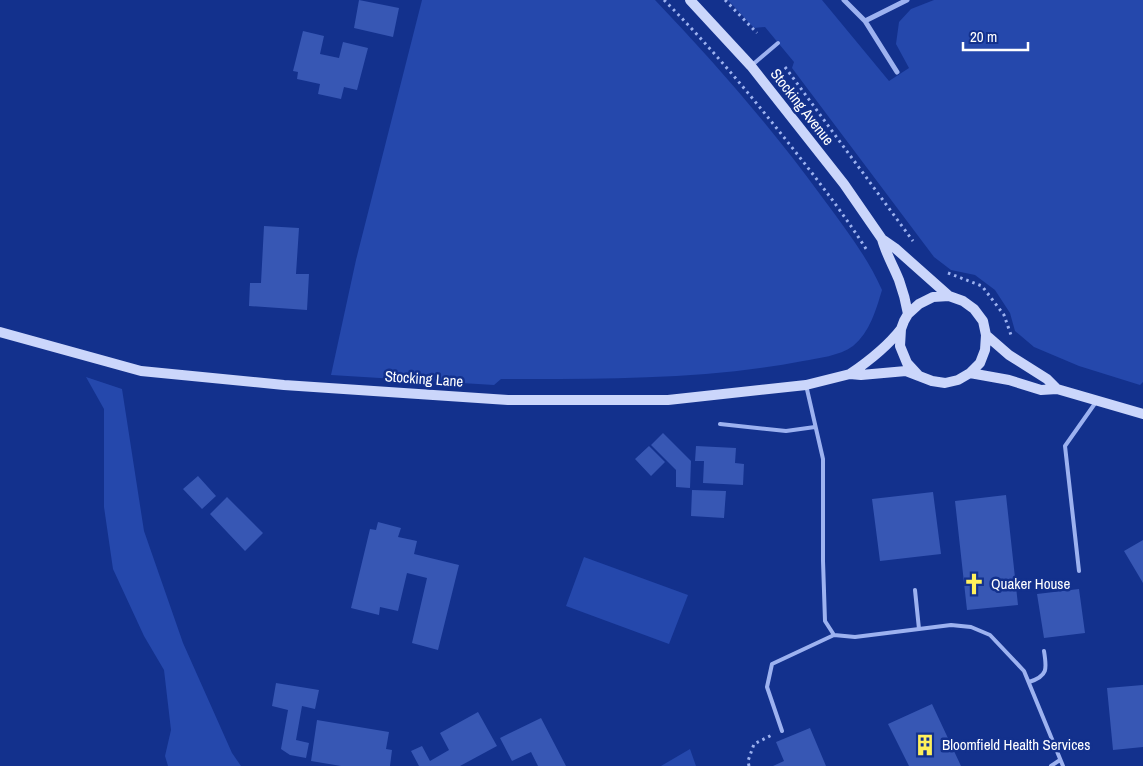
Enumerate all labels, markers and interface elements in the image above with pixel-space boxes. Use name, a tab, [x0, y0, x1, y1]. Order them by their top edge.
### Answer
scale bar	[963, 20, 1028, 52]
text: 20 m	[970, 26, 997, 47]
street label: Stocking Avenue	[766, 64, 839, 150]
street label: Stocking Lane	[384, 365, 464, 392]
church icon: Quaker House	[961, 571, 987, 597]
place label: Quaker House	[991, 573, 1070, 594]
building icon: Bloomfield Health Services	[912, 732, 938, 758]
place label: Bloomfield Health Services	[942, 734, 1090, 755]

